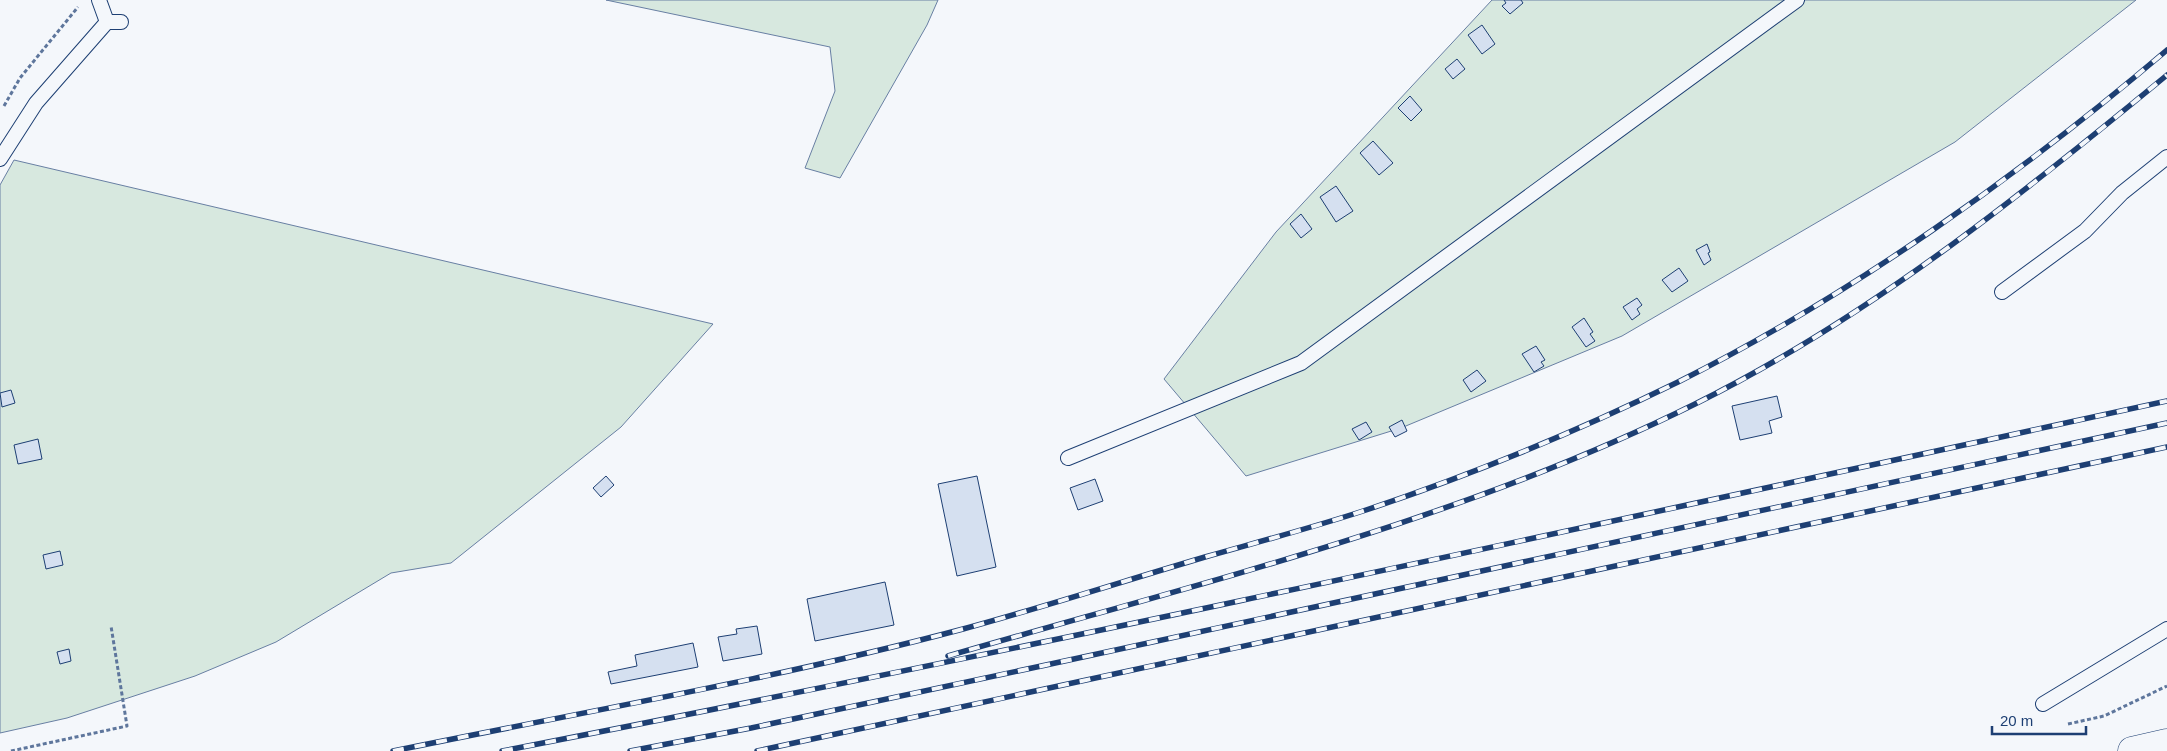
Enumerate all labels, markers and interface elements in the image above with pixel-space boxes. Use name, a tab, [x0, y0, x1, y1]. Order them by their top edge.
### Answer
scale bar	[1992, 704, 2086, 736]
text: 20 m	[2000, 712, 2033, 729]

